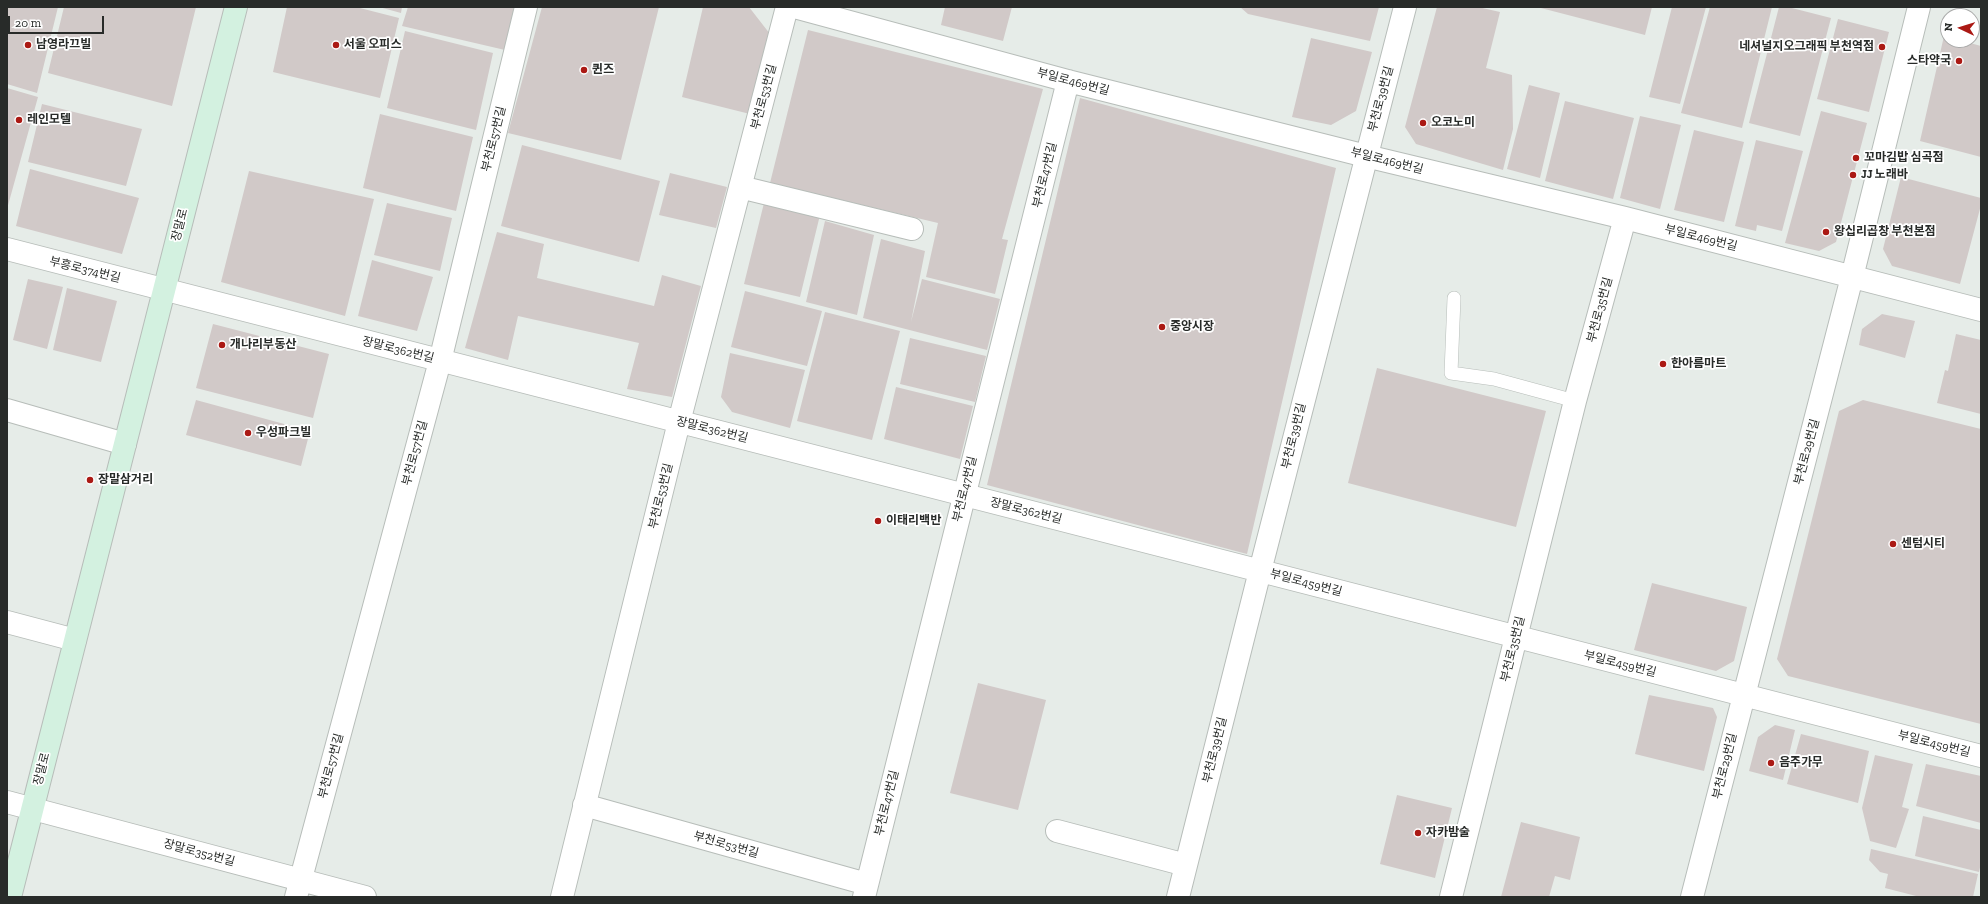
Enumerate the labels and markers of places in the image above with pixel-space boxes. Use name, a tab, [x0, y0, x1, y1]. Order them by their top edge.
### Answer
place label: 남영라끄빌	[36, 38, 91, 52]
place label: 서울 오피스	[344, 38, 401, 52]
marker: 남영라끄빌	[23, 40, 33, 50]
marker: 서울 오피스	[331, 40, 341, 50]
place label: 네셔널지오그래픽 부천역점	[1739, 40, 1874, 54]
marker: 네셔널지오그래픽 부천역점	[1877, 42, 1887, 52]
place label: 스타약국	[1907, 54, 1951, 68]
marker: 스타약국	[1954, 56, 1964, 66]
place label: 퀸즈	[592, 63, 614, 77]
marker: 퀸즈	[579, 65, 589, 75]
place label: 레인모텔	[27, 113, 71, 127]
marker: 레인모텔	[14, 115, 24, 125]
place label: 오코노미	[1431, 116, 1475, 130]
marker: 오코노미	[1418, 118, 1428, 128]
place label: 꼬마김밥 심곡점	[1864, 151, 1944, 165]
marker: 꼬마김밥 심곡점	[1851, 153, 1861, 163]
place label: JJ 노래바	[1861, 168, 1908, 182]
marker: JJ 노래바	[1848, 170, 1858, 180]
place label: 왕십리곱창 부천본점	[1834, 225, 1936, 239]
marker: 왕십리곱창 부천본점	[1821, 227, 1831, 237]
place label: 중앙시장	[1170, 320, 1214, 334]
marker: 중앙시장	[1157, 322, 1167, 332]
place label: 개나리부동산	[230, 338, 296, 352]
marker: 개나리부동산	[217, 340, 227, 350]
place label: 한아름마트	[1671, 357, 1726, 371]
marker: 한아름마트	[1658, 359, 1668, 369]
place label: 우성파크빌	[256, 426, 311, 440]
marker: 우성파크빌	[243, 428, 253, 438]
place label: 장말삼거리	[98, 473, 153, 487]
marker: 장말삼거리	[85, 475, 95, 485]
place label: 이태리백반	[886, 514, 941, 528]
marker: 이태리백반	[873, 516, 883, 526]
place label: 센텀시티	[1901, 537, 1945, 551]
marker: 센텀시티	[1888, 539, 1898, 549]
place label: 음주가무	[1779, 756, 1823, 770]
marker: 음주가무	[1766, 758, 1776, 768]
place label: 자카밤술	[1426, 826, 1470, 840]
marker: 자카밤술	[1413, 828, 1423, 838]

